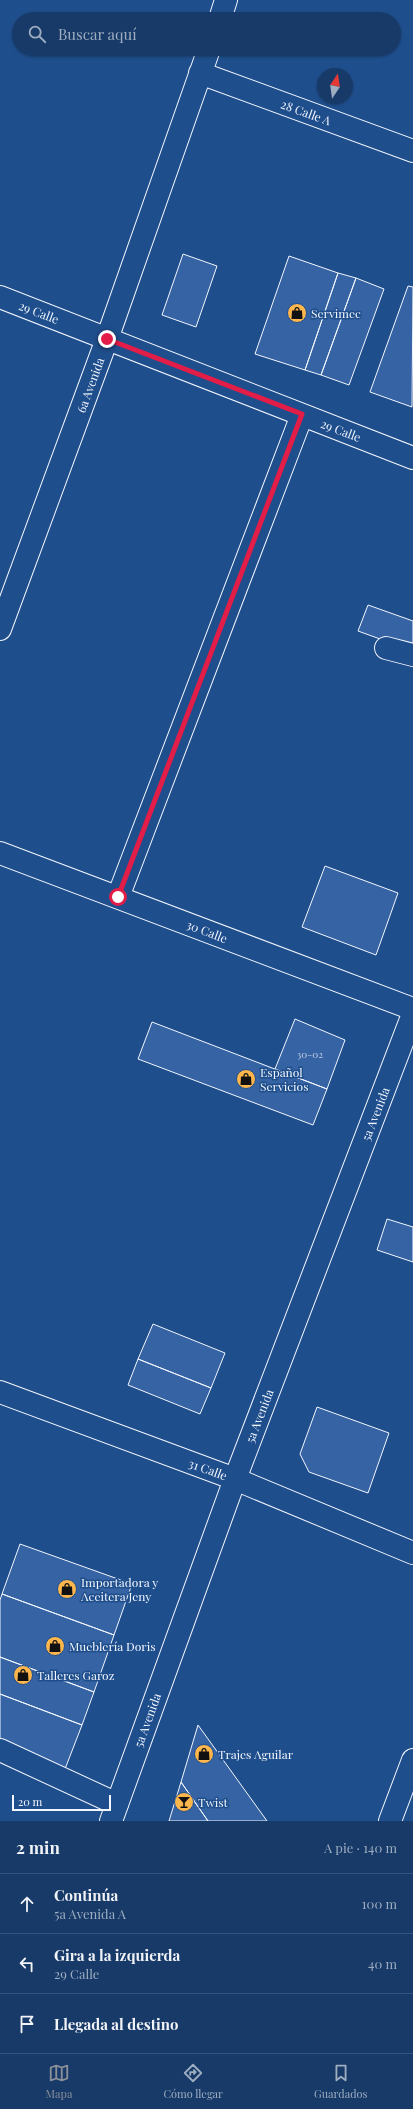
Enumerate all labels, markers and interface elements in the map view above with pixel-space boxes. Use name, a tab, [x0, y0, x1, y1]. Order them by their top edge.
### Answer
search box	[12, 12, 401, 56]
icon: search	[26, 23, 48, 45]
text: Buscar aquí	[58, 24, 137, 44]
north arrow	[317, 68, 353, 104]
street label: 28 Calle A	[279, 96, 334, 129]
street label: 29 Calle	[17, 297, 61, 327]
shop icon: Servimec	[286, 302, 308, 324]
place label: Servimec	[311, 305, 361, 321]
route end	[98, 330, 116, 348]
street label: 6a Avenida	[73, 355, 107, 415]
street label: 29 Calle	[319, 415, 363, 445]
route start	[109, 888, 127, 906]
street label: 30 Calle	[184, 916, 230, 946]
house number: 30-02	[297, 1047, 323, 1061]
place label: Español Servicios	[260, 1064, 309, 1094]
shop icon: Español Servicios	[235, 1068, 257, 1090]
street label: 5a Avenida	[357, 1085, 393, 1143]
street label: 5a Avenida	[241, 1387, 277, 1445]
street label: 31 Calle	[187, 1455, 229, 1483]
place label: Importadora y Aceitera Jeny	[80, 1574, 158, 1604]
shop icon: Importadora y Aceitera Jeny	[56, 1578, 78, 1600]
shop icon: Mueblería Doris	[44, 1635, 66, 1657]
place label: Mueblería Doris	[69, 1638, 156, 1654]
shop icon: Talleres Garoz	[12, 1664, 34, 1686]
place label: Talleres Garoz	[37, 1667, 115, 1683]
street label: 5a Avenida	[130, 1691, 164, 1749]
shop icon: Trajes Aguilar	[193, 1743, 215, 1765]
place label: Trajes Aguilar	[218, 1746, 294, 1762]
bar icon: Twist	[173, 1791, 195, 1813]
scale bar	[12, 1793, 111, 1812]
text: 20 m	[18, 1794, 42, 1809]
place label: Twist	[198, 1794, 229, 1810]
text: 2 min	[16, 1836, 60, 1858]
text: A pie · 140 m	[324, 1839, 397, 1856]
text: Continúa	[54, 1885, 118, 1905]
icon: ahead	[16, 1893, 38, 1915]
text: 100 m	[362, 1895, 397, 1912]
text: 5a Avenida A	[54, 1905, 126, 1922]
text: Gira a la izquierda	[54, 1945, 180, 1965]
icon: left	[16, 1953, 38, 1975]
text: 40 m	[368, 1955, 397, 1972]
text: 29 Calle	[54, 1965, 99, 1982]
icon: arrive	[16, 2013, 38, 2035]
text: Llegada al destino	[54, 2014, 178, 2034]
tab: Mapa	[46, 2062, 72, 2101]
tab: Cómo llegar	[163, 2062, 223, 2101]
tab: Guardados	[314, 2062, 367, 2101]

